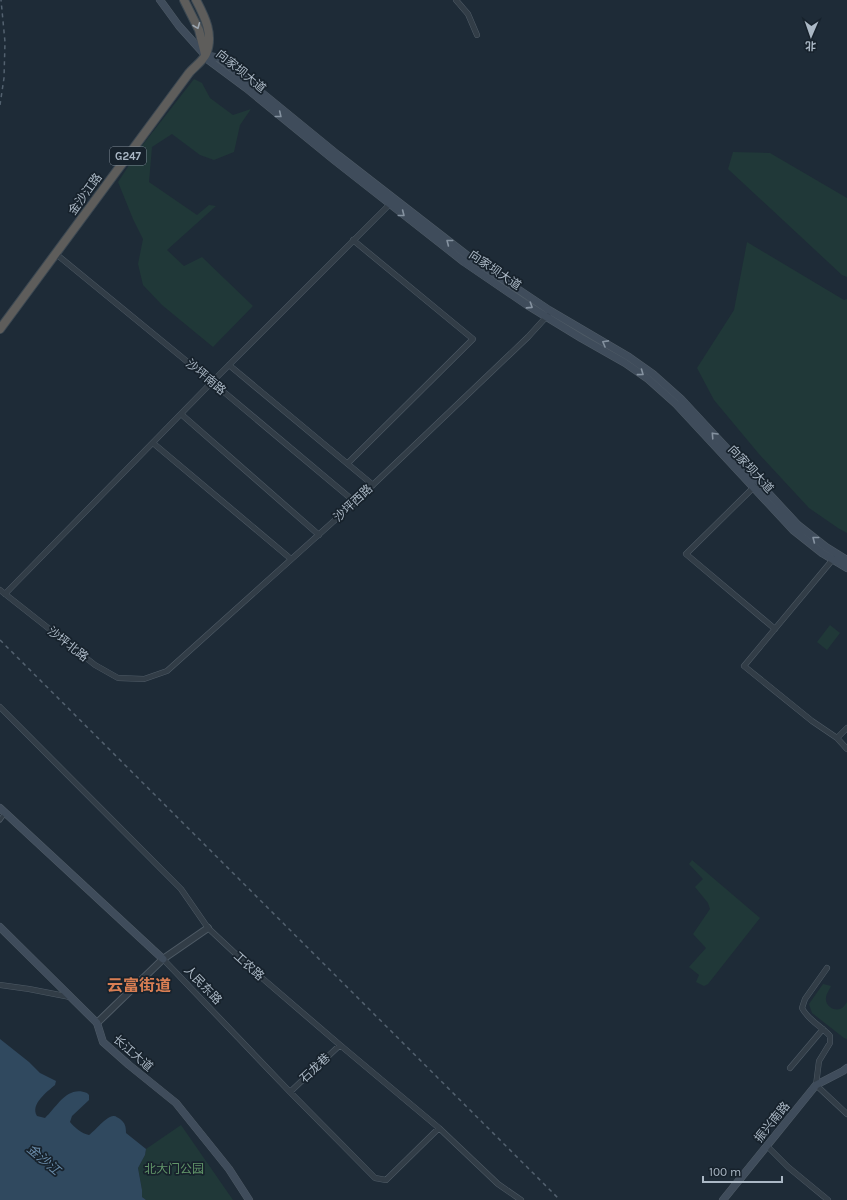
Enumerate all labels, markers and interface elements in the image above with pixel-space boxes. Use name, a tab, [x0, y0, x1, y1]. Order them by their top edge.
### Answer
north arrow	[791, 16, 831, 56]
one-way arrow	[192, 22, 200, 30]
text: 北	[805, 39, 816, 52]
street label: 向家坝大道	[213, 47, 269, 95]
one-way arrow	[274, 110, 281, 117]
road number: G247	[110, 147, 146, 165]
street label: 金沙江路	[65, 170, 105, 218]
one-way arrow	[397, 209, 404, 216]
one-way arrow	[447, 240, 454, 247]
street label: 向家坝大道	[466, 247, 524, 293]
one-way arrow	[526, 301, 533, 309]
one-way arrow	[602, 341, 609, 348]
street label: 沙坪南路	[183, 356, 229, 398]
one-way arrow	[636, 369, 643, 376]
one-way arrow	[712, 432, 719, 440]
street label: 向家坝大道	[725, 442, 777, 496]
street label: 沙坪西路	[331, 482, 375, 524]
one-way arrow	[812, 536, 819, 543]
street label: 沙坪北路	[45, 624, 91, 664]
street label: 工农路	[231, 949, 267, 983]
street label: 人民东路	[181, 963, 225, 1007]
district label: 云富街道	[107, 976, 171, 995]
street label: 长江大道	[110, 1032, 156, 1074]
street label: 石龙巷	[297, 1051, 333, 1085]
street label: 振兴南路	[751, 1099, 793, 1145]
water label: 金沙江	[24, 1141, 65, 1179]
scale bar	[703, 1158, 782, 1184]
park label: 北大门公园	[144, 1162, 204, 1176]
text: 100 m	[709, 1165, 741, 1179]

